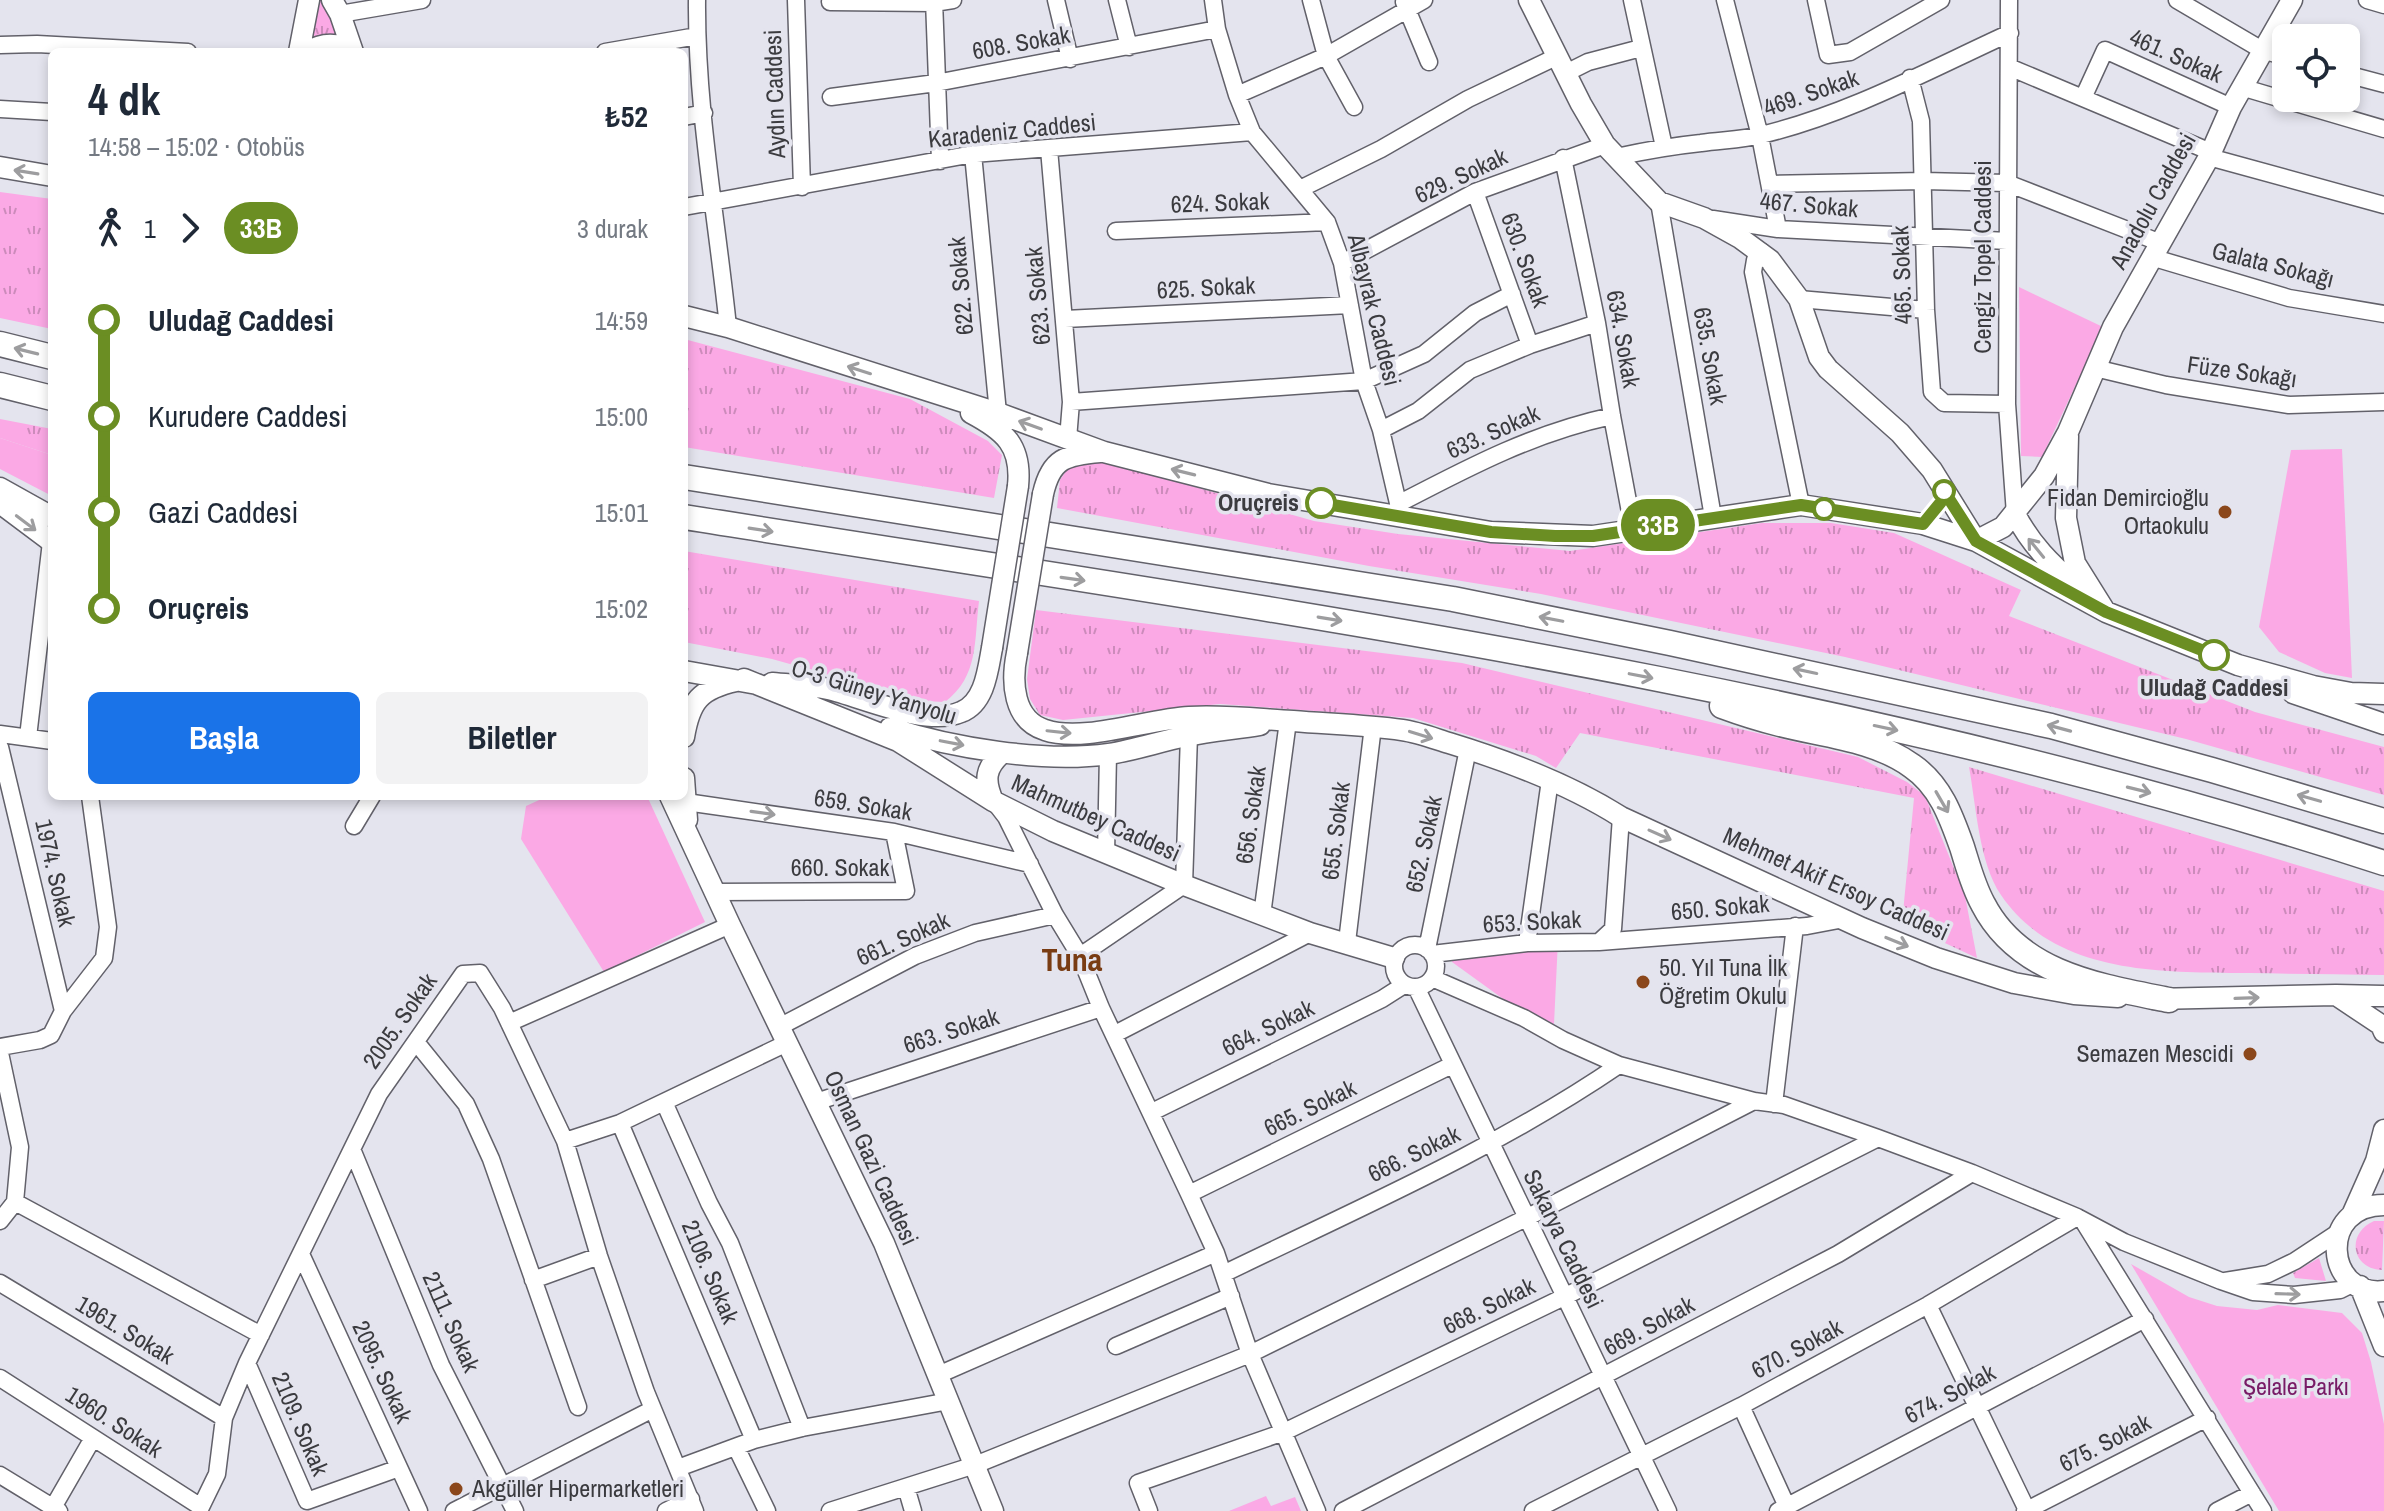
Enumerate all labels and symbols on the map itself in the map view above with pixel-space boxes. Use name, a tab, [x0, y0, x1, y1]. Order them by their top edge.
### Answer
street label: 608. Sokak	[970, 18, 1072, 66]
street label: 461. Sokak	[2125, 20, 2228, 90]
street label: Aydın Caddesi	[756, 29, 792, 160]
street label: 469. Sokak	[1759, 61, 1863, 123]
street label: Karadeniz Caddesi	[926, 105, 1097, 155]
street label: Anadolu Caddesi	[2101, 127, 2203, 275]
street label: 629. Sokak	[1409, 140, 1512, 210]
street label: Cengiz Topel Caddesi	[1966, 160, 1998, 354]
one-way arrow	[14, 164, 39, 179]
street label: 624. Sokak	[1170, 184, 1270, 220]
street label: 467. Sokak	[1759, 184, 1860, 224]
street label: 630. Sokak	[1494, 208, 1558, 312]
street label: 465. Sokak	[1883, 225, 1919, 325]
street label: Albayrak Caddesi	[1340, 230, 1409, 389]
street label: Galata Sokağı	[2209, 233, 2338, 295]
street label: 622. Sokak	[940, 235, 980, 337]
street label: 623. Sokak	[1017, 245, 1057, 347]
street label: 625. Sokak	[1156, 268, 1256, 306]
street label: 634. Sokak	[1600, 288, 1648, 390]
street label: 635. Sokak	[1687, 305, 1735, 407]
one-way arrow	[14, 342, 39, 357]
street label: Füze Sokağı	[2185, 347, 2299, 395]
one-way arrow	[847, 361, 872, 376]
street label: 633. Sokak	[1441, 396, 1544, 466]
one-way arrow	[1018, 417, 1043, 432]
one-way arrow	[1171, 464, 1197, 479]
unlabelled marker	[1933, 480, 1955, 502]
place label: Fidan Demircioğlu Ortaokulu	[2047, 481, 2209, 541]
place label: Oruçreis	[1218, 486, 1299, 518]
marker: Oruçreis	[1306, 488, 1336, 518]
unlabelled marker	[1813, 498, 1835, 520]
line badge: 33B	[1612, 499, 1704, 551]
marker: Fidan Demircioğlu Ortaokulu	[2216, 503, 2234, 521]
one-way arrow	[15, 514, 36, 531]
one-way arrow	[748, 523, 773, 538]
one-way arrow	[2027, 538, 2045, 558]
one-way arrow	[1060, 572, 1085, 587]
one-way arrow	[1538, 611, 1564, 626]
one-way arrow	[1317, 612, 1342, 627]
marker: Uludağ Caddesi	[2199, 640, 2229, 670]
street label: O-3 Güney Yanyolu	[788, 651, 961, 731]
one-way arrow	[1793, 663, 1819, 678]
one-way arrow	[1628, 669, 1653, 684]
place label: Uludağ Caddesi	[2140, 671, 2288, 703]
one-way arrow	[2047, 720, 2072, 735]
one-way arrow	[1873, 721, 1899, 736]
one-way arrow	[1046, 725, 1072, 740]
one-way arrow	[1408, 729, 1433, 743]
one-way arrow	[939, 737, 965, 752]
street label: 656. Sokak	[1227, 764, 1273, 866]
street label: Mahmutbey Caddesi	[1007, 766, 1186, 869]
street label: 655. Sokak	[1313, 780, 1357, 882]
street label: 659. Sokak	[812, 781, 914, 828]
one-way arrow	[2125, 783, 2151, 798]
one-way arrow	[1935, 789, 1950, 813]
one-way arrow	[2297, 790, 2323, 805]
street label: 652. Sokak	[1397, 792, 1449, 895]
one-way arrow	[750, 806, 775, 821]
street label: 1974. Sokak	[28, 816, 84, 930]
street label: Mehmet Akif Ersoy Caddesi	[1718, 819, 1954, 947]
one-way arrow	[1647, 828, 1672, 843]
street label: 660. Sokak	[791, 851, 889, 883]
street label: 650. Sokak	[1669, 887, 1771, 927]
street label: 653. Sokak	[1482, 902, 1582, 940]
street label: 661. Sokak	[851, 903, 954, 973]
one-way arrow	[1884, 936, 1909, 951]
district label: Tuna	[1042, 938, 1103, 981]
place label: 50. Yıl Tuna İlk Öğretim Okulu	[1659, 951, 1787, 1011]
street label: 2005. Sokak	[355, 966, 444, 1074]
marker: 50. Yıl Tuna İlk Öğretim Okulu	[1634, 973, 1652, 991]
one-way arrow	[2233, 990, 2260, 1005]
street label: 664. Sokak	[1216, 991, 1319, 1063]
street label: 663. Sokak	[899, 1000, 1003, 1060]
place label: Semazen Mescidi	[2076, 1037, 2234, 1069]
marker: Semazen Mescidi	[2241, 1045, 2259, 1063]
street label: Osman Gazi Caddesi	[817, 1065, 926, 1250]
street label: 665. Sokak	[1258, 1071, 1361, 1143]
street label: 666. Sokak	[1362, 1117, 1465, 1189]
street label: Sakarya Caddesi	[1516, 1164, 1611, 1313]
street label: 2106. Sokak	[675, 1215, 747, 1328]
street label: 2111. Sokak	[416, 1266, 488, 1377]
street label: 668. Sokak	[1437, 1269, 1540, 1341]
one-way arrow	[2274, 1286, 2301, 1302]
street label: 1961. Sokak	[70, 1287, 181, 1371]
street label: 669. Sokak	[1598, 1288, 1700, 1362]
street label: 670. Sokak	[1746, 1311, 1848, 1385]
street label: 2095. Sokak	[345, 1315, 421, 1428]
street label: 674. Sokak	[1899, 1356, 2001, 1430]
street label: 2109. Sokak	[265, 1367, 337, 1480]
park label: Şelale Parkı	[2243, 1370, 2349, 1402]
street label: 1960. Sokak	[60, 1378, 169, 1464]
street label: 675. Sokak	[2053, 1405, 2156, 1479]
place label: Akgüller Hipermarketleri	[471, 1472, 684, 1504]
marker: Akgüller Hipermarketleri	[447, 1480, 465, 1498]

